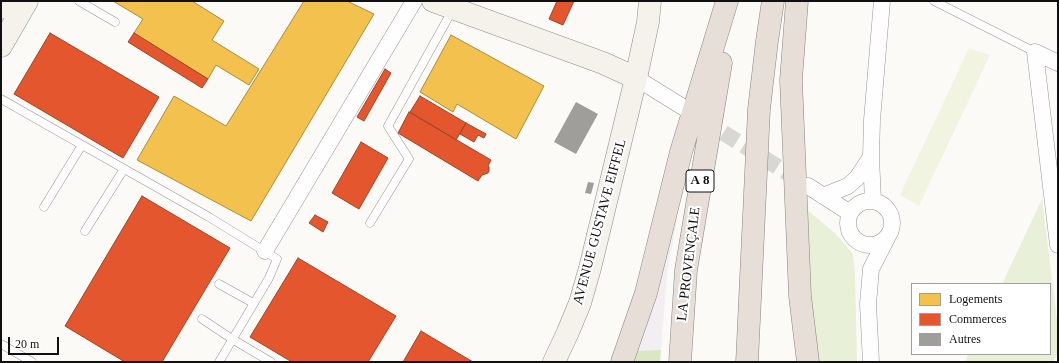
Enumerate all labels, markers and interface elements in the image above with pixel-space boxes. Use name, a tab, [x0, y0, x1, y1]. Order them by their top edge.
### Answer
street label: AVENUE GUSTAVE EIFFEL	[570, 137, 630, 307]
road number: A 8	[686, 170, 714, 192]
street label: LA PROVENÇALE	[674, 206, 704, 322]
legend	[911, 283, 1051, 355]
text: Logements	[949, 292, 1002, 306]
text: Commerces	[949, 312, 1006, 326]
scale bar	[10, 329, 61, 355]
text: Autres	[949, 332, 981, 346]
text: 20 m	[15, 337, 39, 351]

